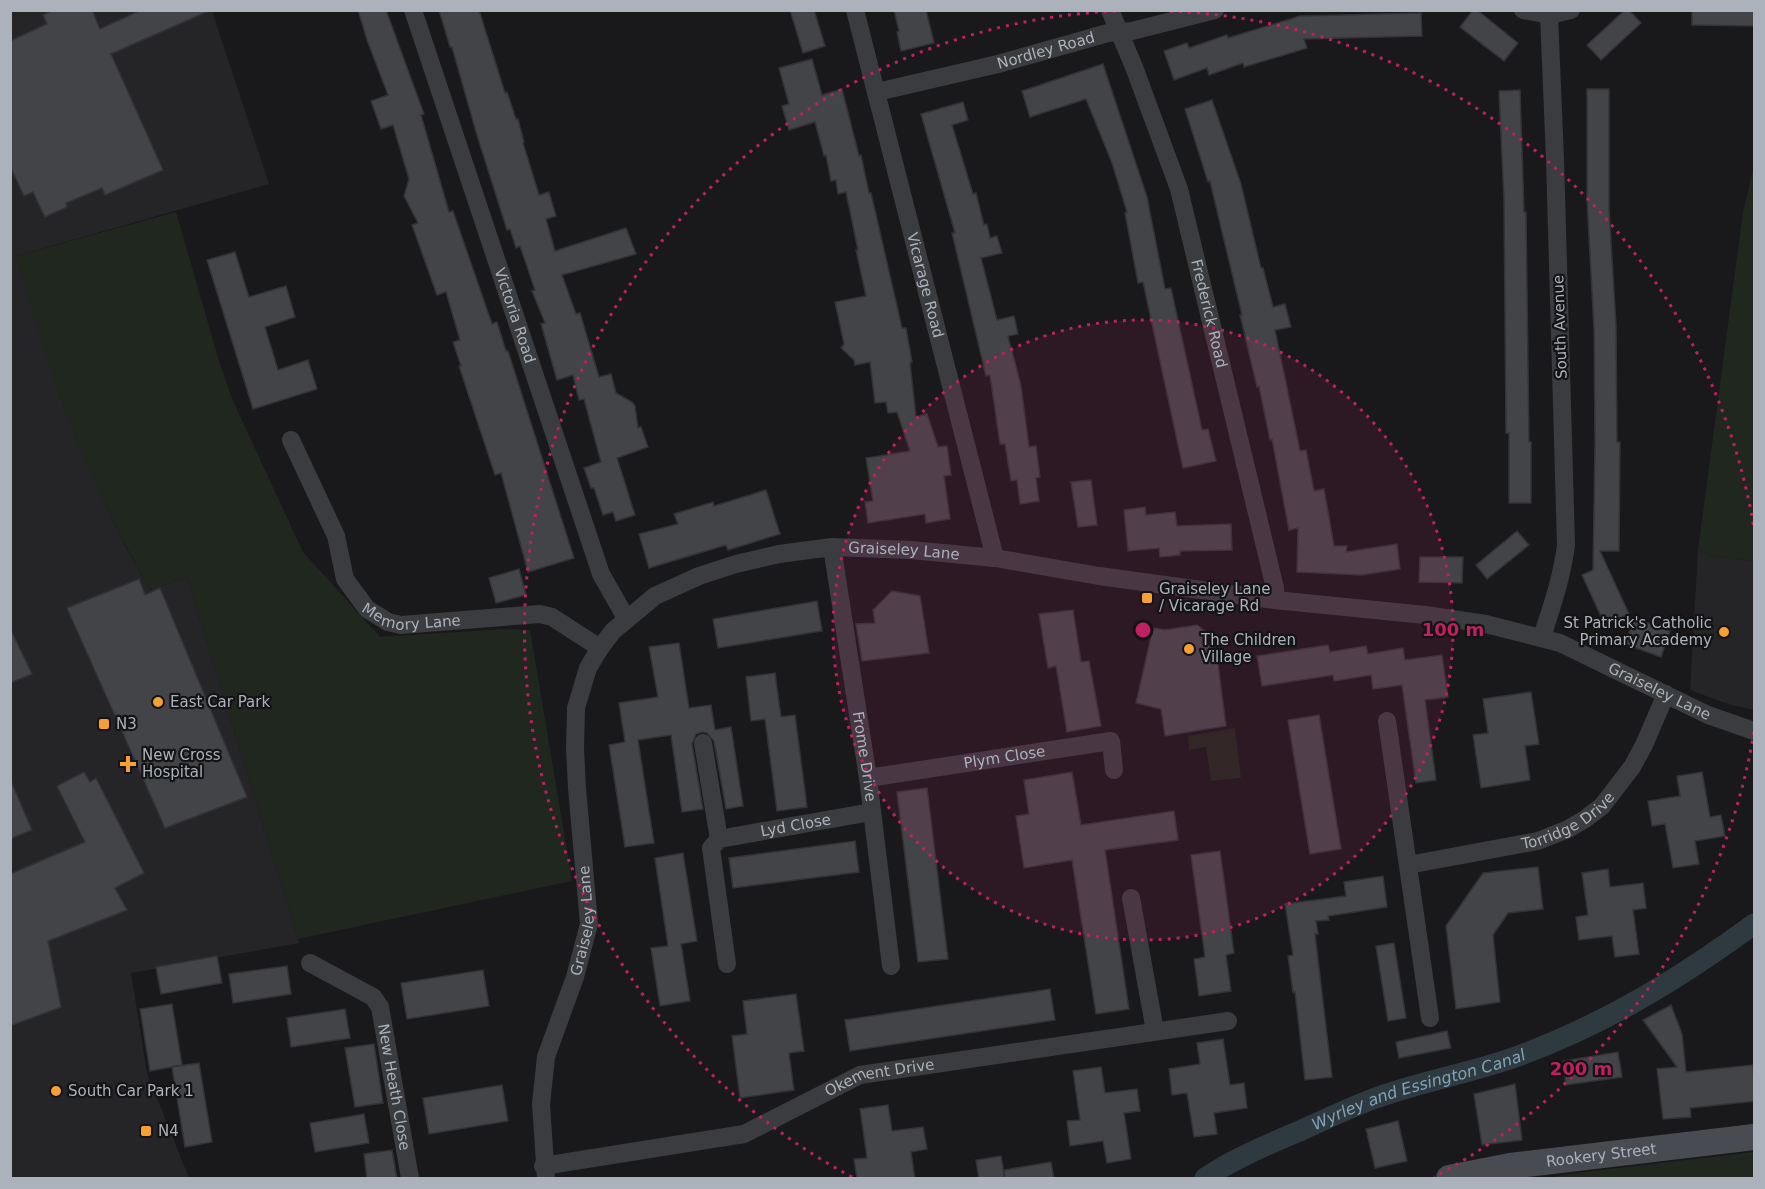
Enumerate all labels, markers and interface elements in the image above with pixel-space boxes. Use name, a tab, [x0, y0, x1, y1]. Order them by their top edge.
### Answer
street label: Nordley Road	[995, 28, 1097, 73]
street label: Vicarage Road	[903, 231, 947, 340]
street label: Frederick Road	[1187, 257, 1231, 370]
street label: Victoria Road	[491, 265, 539, 365]
street label: South Avenue	[1549, 275, 1571, 379]
street label: Graiseley Lane	[848, 539, 960, 564]
place label: Graiseley Lane / Vicarage Rd	[1159, 580, 1271, 615]
marker: Graiseley Lane / Vicarage Rd	[1140, 591, 1154, 605]
street label: Memory Lane	[359, 599, 461, 635]
place label: St Patrick's Catholic Primary Academy	[1564, 614, 1712, 649]
text: 100 m	[1422, 619, 1484, 640]
centre of rings	[1133, 620, 1153, 640]
marker: St Patrick's Catholic Primary Academy	[1717, 625, 1731, 639]
place label: The Children Village	[1200, 631, 1296, 666]
marker: The Children Village	[1182, 642, 1196, 656]
street label: Graiseley Lane	[1605, 659, 1714, 724]
place label: East Car Park	[170, 693, 270, 711]
marker: East Car Park	[151, 695, 165, 709]
street label: Frome Drive	[849, 710, 880, 803]
place label: N3	[116, 715, 137, 733]
marker: N3	[97, 717, 111, 731]
street label: Plym Close	[962, 742, 1047, 772]
place label: New Cross Hospital	[142, 746, 221, 781]
marker: New Cross Hospital	[119, 755, 137, 773]
street label: Torridge Drive	[1519, 789, 1618, 853]
street label: Lyd Close	[759, 810, 832, 840]
street label: Graiseley Lane	[567, 865, 598, 978]
street label: New Heath Close	[374, 1022, 414, 1152]
water label: Wyrley and Essington Canal	[1309, 1045, 1529, 1134]
street label: Okement Drive	[822, 1055, 935, 1100]
text: 200 m	[1550, 1058, 1612, 1079]
place label: South Car Park 1	[68, 1082, 194, 1100]
marker: South Car Park 1	[49, 1084, 63, 1098]
place label: N4	[158, 1122, 179, 1140]
marker: N4	[139, 1124, 153, 1138]
street label: Rookery Street	[1545, 1140, 1657, 1171]

